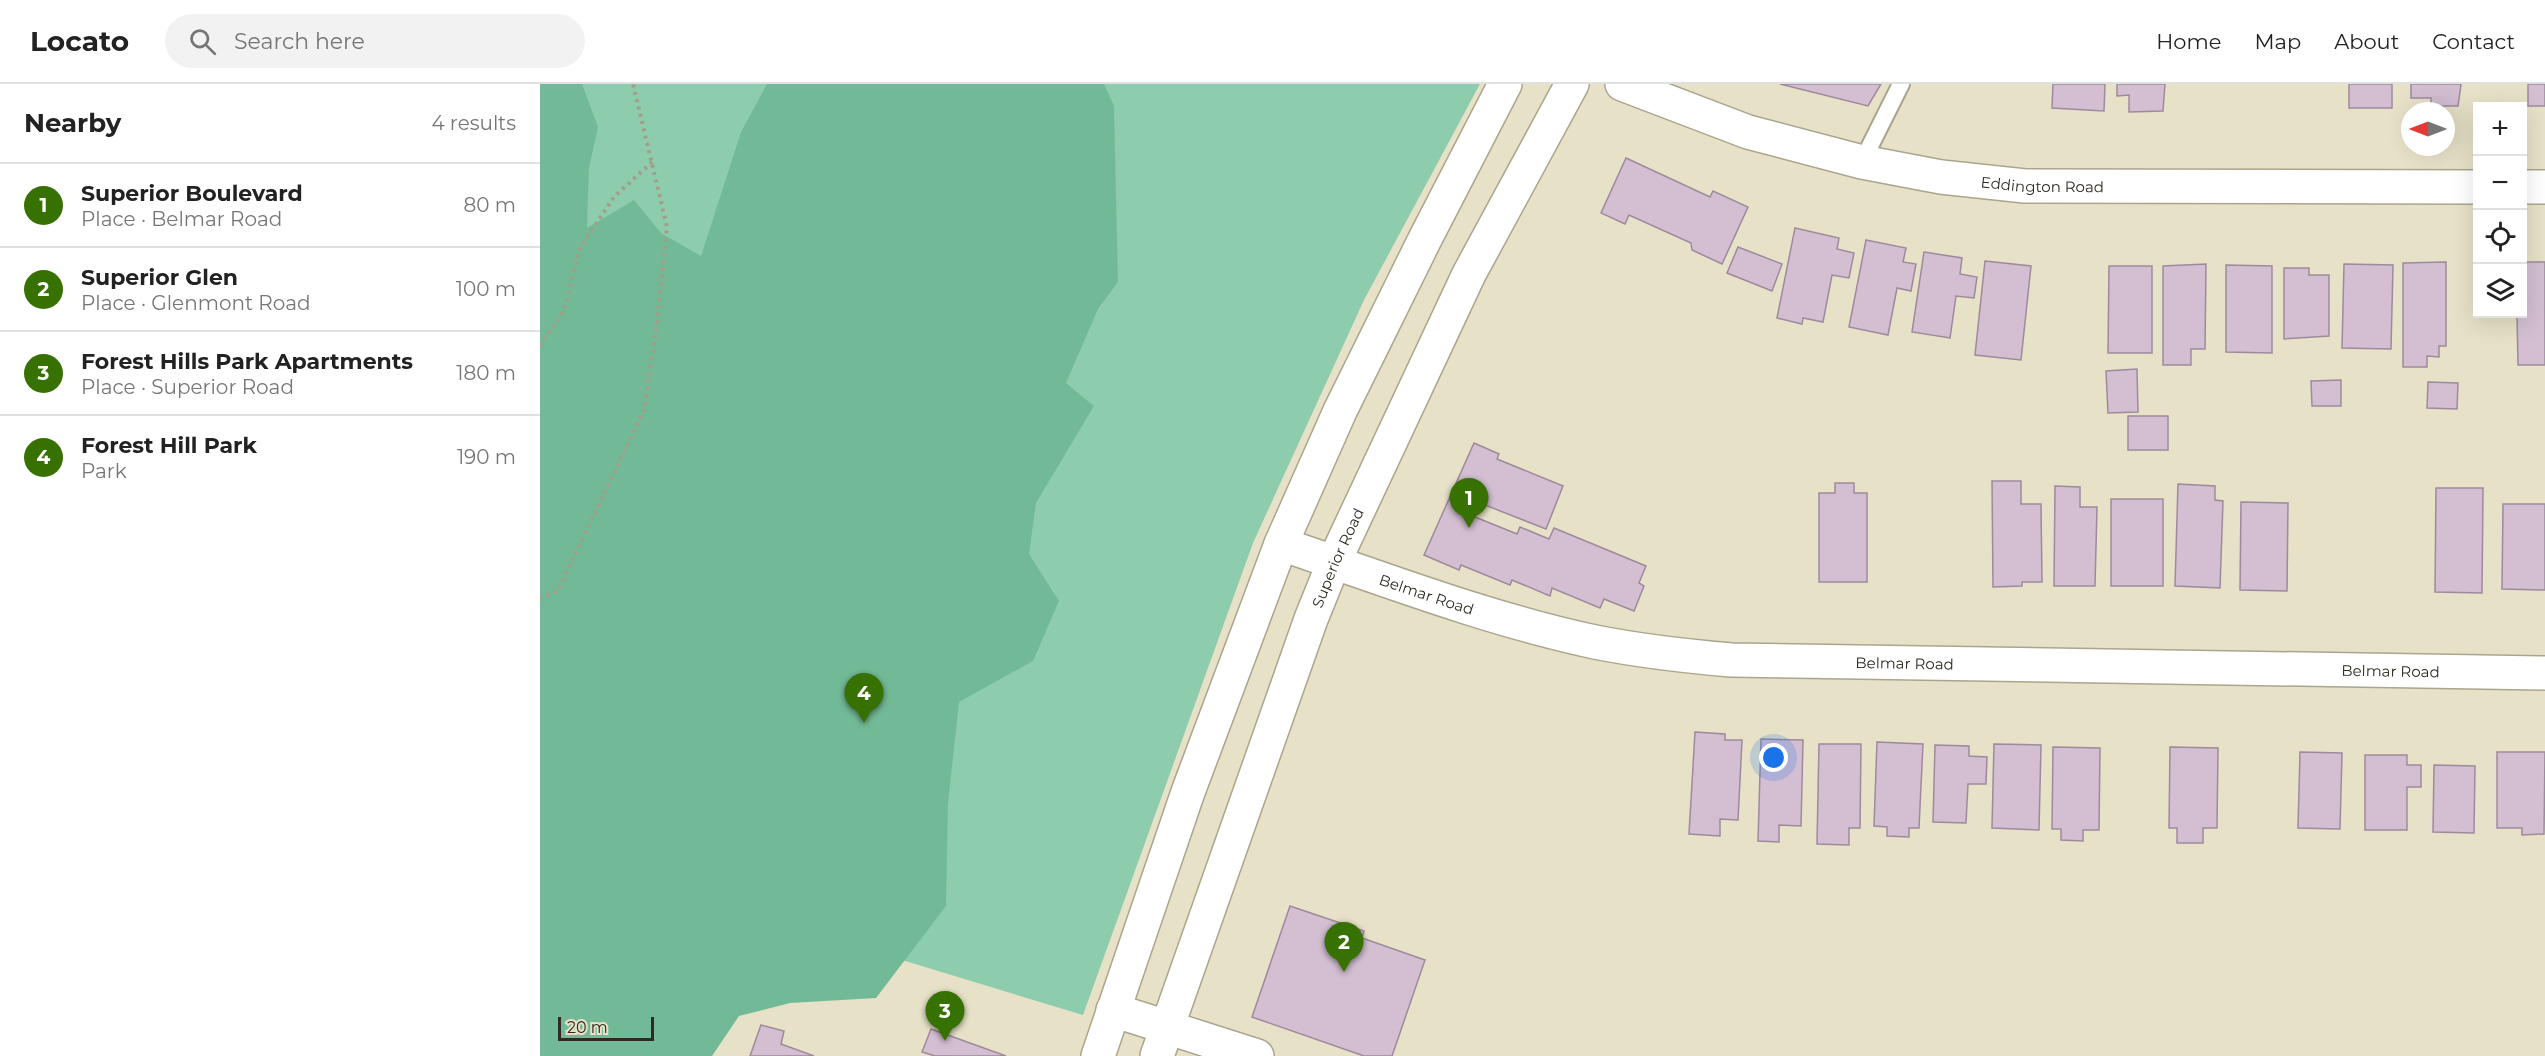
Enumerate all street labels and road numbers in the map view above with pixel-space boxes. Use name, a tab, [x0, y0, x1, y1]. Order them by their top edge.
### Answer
street label: Eddington Road	[1980, 172, 2104, 196]
street label: Superior Road	[1307, 505, 1368, 610]
street label: Belmar Road	[1377, 569, 1476, 618]
street label: Belmar Road	[1855, 652, 1954, 673]
street label: Belmar Road	[2341, 660, 2440, 681]

